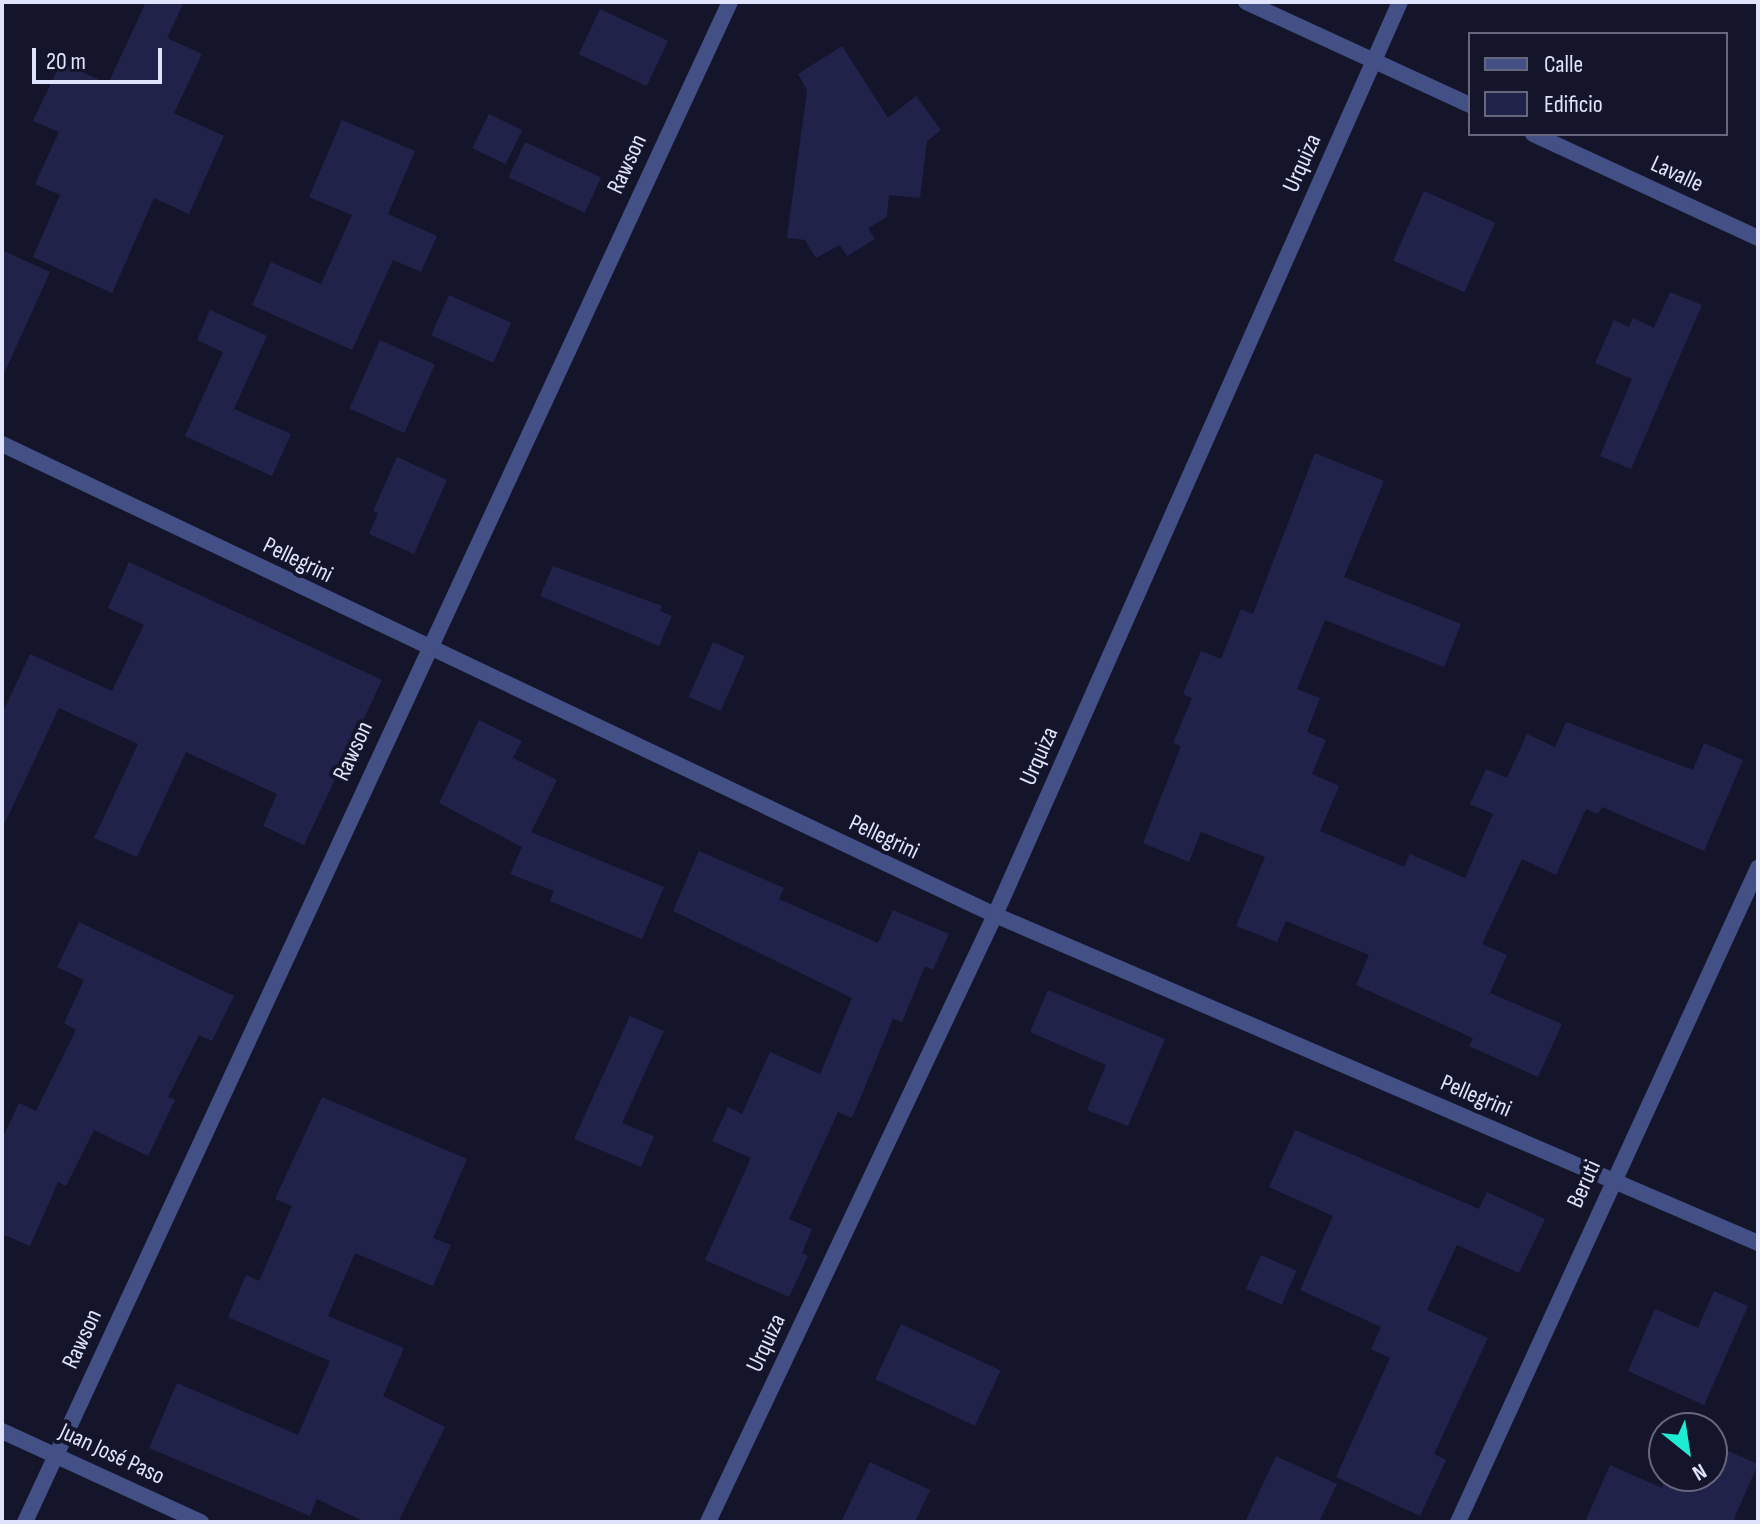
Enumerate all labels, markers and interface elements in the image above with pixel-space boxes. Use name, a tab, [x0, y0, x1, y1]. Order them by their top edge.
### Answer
scale bar	[36, 32, 166, 82]
legend	[1468, 32, 1728, 136]
text: 20 m	[46, 47, 86, 76]
text: Calle	[1544, 50, 1583, 79]
text: Edificio	[1544, 90, 1603, 119]
street label: Urquiza	[1276, 129, 1328, 197]
street label: Rawson	[601, 130, 653, 198]
street label: Lavalle	[1646, 149, 1708, 199]
street label: Pellegrini	[258, 531, 338, 589]
street label: Rawson	[327, 717, 379, 785]
street label: Urquiza	[1013, 722, 1065, 790]
street label: Pellegrini	[844, 808, 924, 866]
street label: Pellegrini	[1436, 1068, 1516, 1124]
street label: Beruti	[1561, 1156, 1607, 1212]
street label: Rawson	[56, 1305, 108, 1373]
street label: Urquiza	[740, 1309, 792, 1377]
north arrow	[1648, 1412, 1728, 1492]
street label: Juan José Paso	[55, 1417, 169, 1491]
text: N	[1687, 1457, 1711, 1486]

